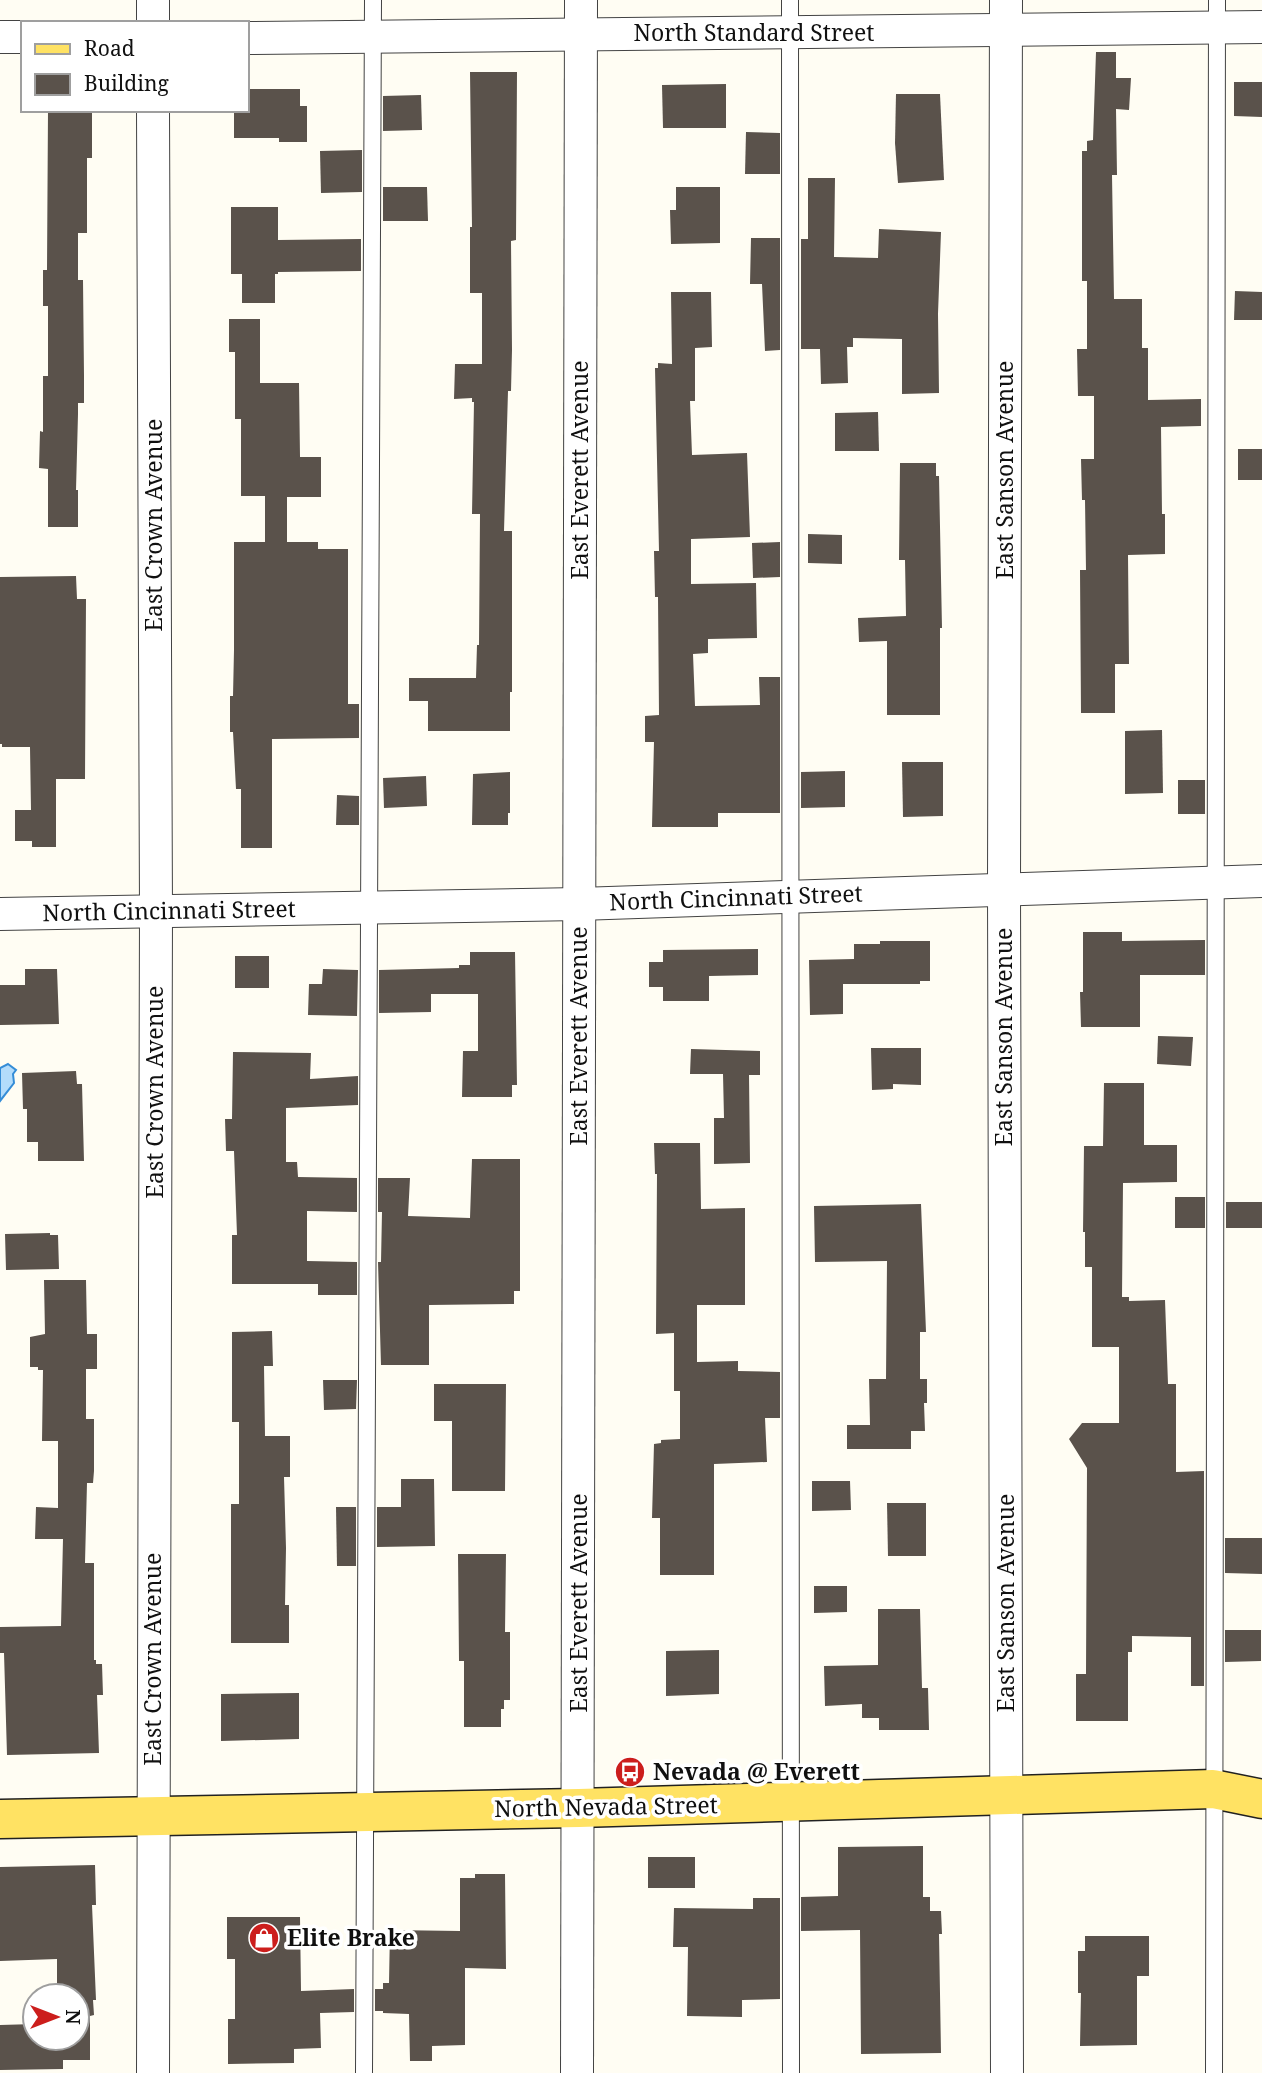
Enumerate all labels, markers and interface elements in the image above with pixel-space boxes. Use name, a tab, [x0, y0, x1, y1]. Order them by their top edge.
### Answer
street label: North Standard Street	[634, 16, 874, 48]
legend	[21, 21, 248, 112]
text: Road	[84, 34, 135, 62]
text: Building	[84, 69, 169, 97]
street label: East Everett Avenue	[563, 360, 595, 580]
street label: East Sanson Avenue	[988, 361, 1020, 579]
street label: East Crown Avenue	[137, 419, 169, 631]
street label: North Cincinnati Street	[609, 877, 863, 917]
street label: North Cincinnati Street	[42, 892, 296, 928]
street label: East Everett Avenue	[562, 926, 594, 1146]
street label: East Sanson Avenue	[987, 928, 1019, 1146]
street label: East Crown Avenue	[138, 986, 170, 1198]
street label: East Everett Avenue	[562, 1493, 594, 1713]
street label: East Sanson Avenue	[989, 1494, 1021, 1712]
street label: East Crown Avenue	[136, 1553, 168, 1765]
bus stop icon: Nevada @ Everett	[613, 1755, 647, 1789]
place label: Nevada @ Everett	[653, 1755, 860, 1787]
street label: North Nevada Street	[494, 1788, 718, 1824]
shop icon: Elite Brake	[247, 1921, 281, 1955]
place label: Elite Brake	[287, 1921, 415, 1953]
north arrow	[21, 1982, 91, 2052]
text: N	[60, 2010, 86, 2025]

